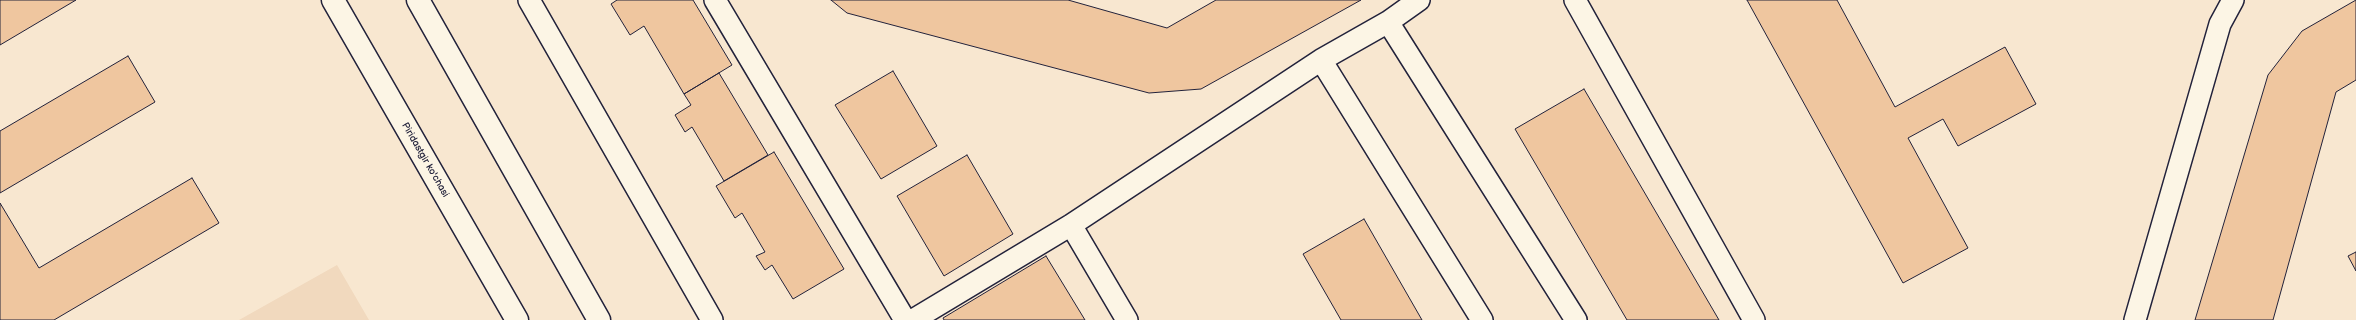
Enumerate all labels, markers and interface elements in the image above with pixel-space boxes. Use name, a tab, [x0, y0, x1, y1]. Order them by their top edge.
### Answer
street label: Piridastgir ko'chasi	[399, 121, 451, 199]

